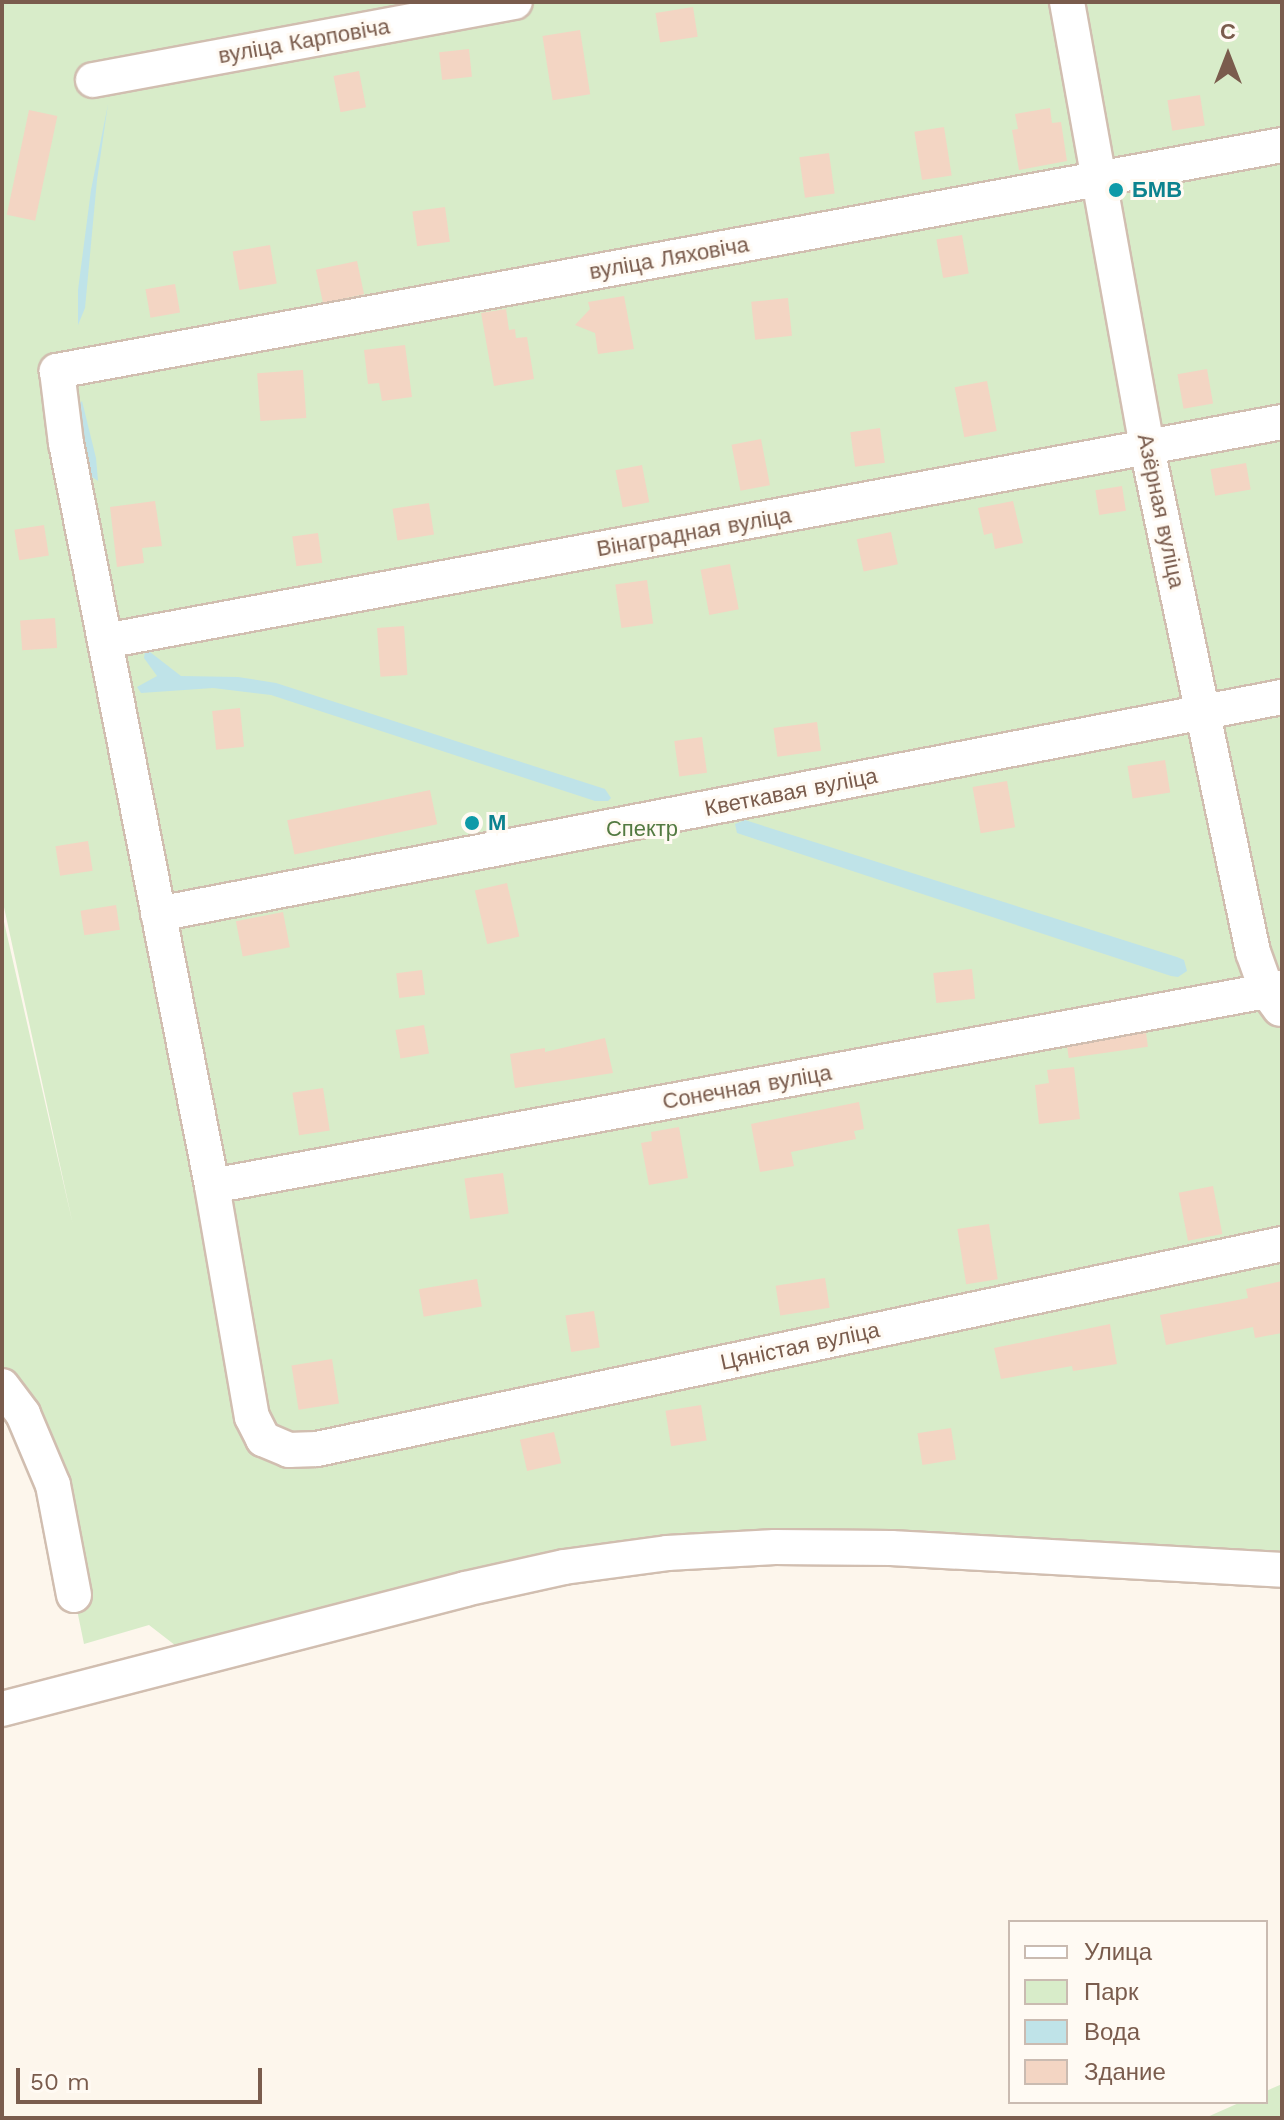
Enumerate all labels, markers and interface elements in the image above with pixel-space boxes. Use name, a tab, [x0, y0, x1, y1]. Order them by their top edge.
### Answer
street label: вуліца Карповіча	[216, 13, 392, 69]
north arrow	[1188, 16, 1268, 96]
text: С	[1220, 19, 1236, 44]
place label: БМВ	[1132, 177, 1182, 203]
marker: БМВ	[1107, 181, 1125, 199]
street label: вуліца Ляховіча	[587, 231, 751, 285]
street label: Азёрная вуліца	[1132, 431, 1190, 591]
street label: Вінаградная вуліца	[595, 502, 793, 562]
street label: Кветкавая вуліца	[702, 762, 880, 822]
place label: М	[488, 810, 506, 836]
marker: М	[463, 814, 481, 832]
park label: Спектр	[606, 816, 678, 842]
street label: Сонечная вуліца	[660, 1059, 834, 1115]
street label: Цяністая вуліца	[718, 1316, 882, 1376]
legend	[1008, 1920, 1268, 2104]
text: Улица	[1084, 1938, 1152, 1966]
text: Парк	[1084, 1978, 1138, 2006]
text: Вода	[1084, 2018, 1140, 2046]
scale bar	[20, 2052, 266, 2102]
text: Здание	[1084, 2058, 1166, 2086]
text: 50 m	[30, 2068, 90, 2096]

